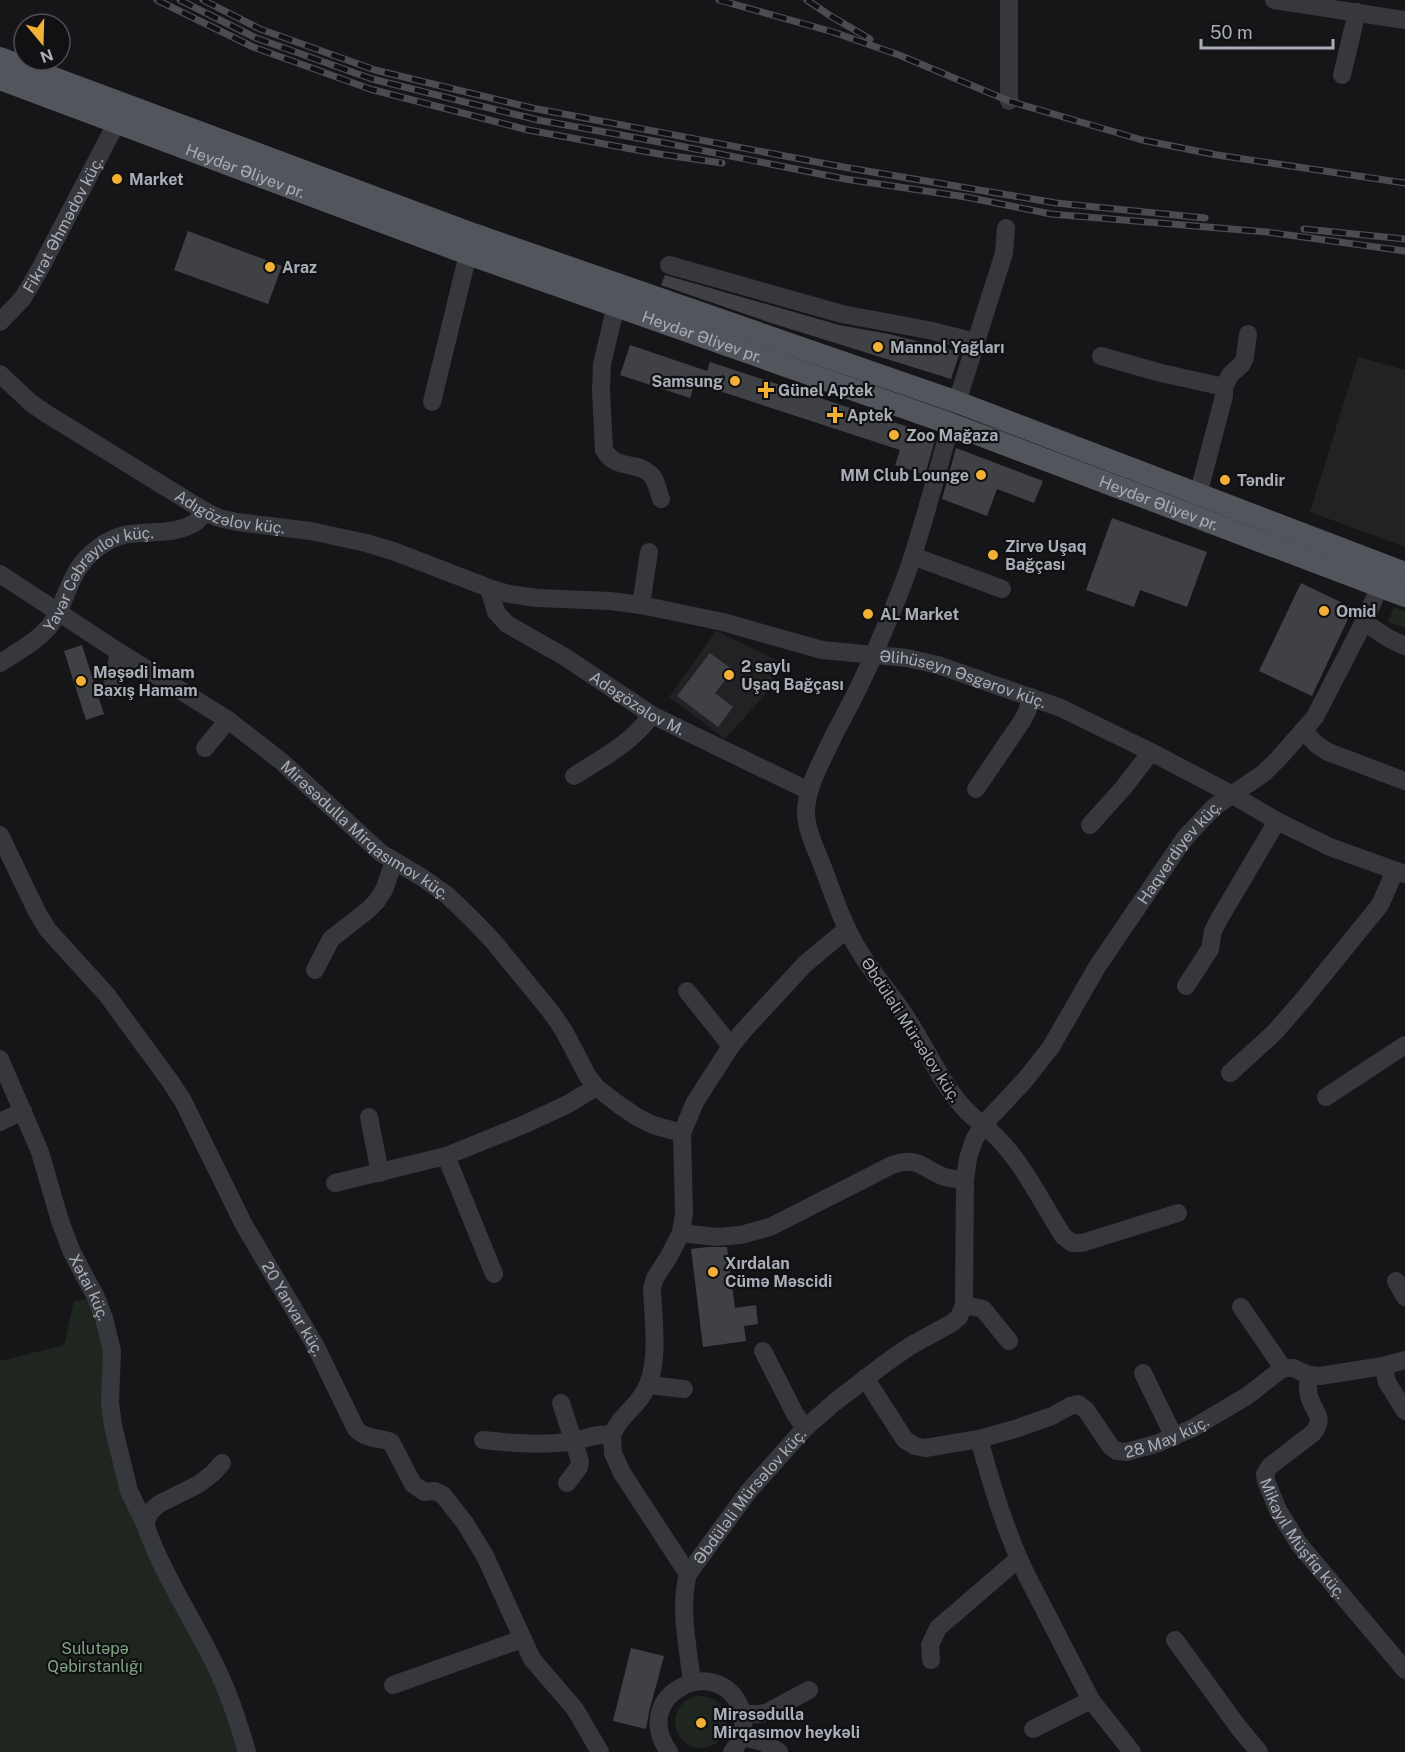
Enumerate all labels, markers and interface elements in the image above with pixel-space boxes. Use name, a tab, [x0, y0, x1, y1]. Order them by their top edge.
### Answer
north arrow	[12, 12, 72, 72]
scale bar	[1201, 12, 1333, 50]
text: 50 m	[1210, 22, 1253, 43]
text: N	[38, 45, 56, 67]
street label: Heydər Əliyev pr.	[183, 140, 308, 202]
street label: Fikrət Əhmədov küç.	[19, 153, 107, 296]
place label: Market	[129, 170, 184, 189]
marker: Market	[110, 172, 124, 186]
place label: Araz	[282, 258, 317, 277]
marker: Araz	[263, 260, 277, 274]
street label: Heydər Əliyev pr.	[640, 307, 765, 366]
place label: Mannol Yağları	[890, 338, 1004, 357]
marker: Mannol Yağları	[871, 340, 885, 354]
place label: Samsung	[651, 372, 723, 391]
marker: Samsung	[728, 374, 742, 388]
place label: Günel Aptek	[778, 381, 873, 400]
marker: Günel Aptek	[759, 383, 773, 397]
place label: Aptek	[847, 406, 893, 425]
marker: Aptek	[828, 408, 842, 422]
place label: Zoo Mağaza	[906, 426, 998, 445]
marker: Zoo Mağaza	[887, 428, 901, 442]
place label: MM Club Lounge	[840, 466, 969, 485]
marker: MM Club Lounge	[974, 468, 988, 482]
place label: Təndir	[1237, 471, 1285, 490]
street label: Heydər Əliyev pr.	[1097, 472, 1221, 534]
marker: Təndir	[1218, 473, 1232, 487]
street label: Adıgözəlov küç.	[172, 486, 286, 537]
street label: Yavər Cəbrayılov küç.	[39, 523, 154, 635]
place label: Zirvə Uşaq Bağçası	[1005, 537, 1086, 574]
marker: Zirvə Uşaq Bağçası	[986, 548, 1000, 562]
place label: Omid	[1336, 602, 1376, 621]
marker: Omid	[1317, 604, 1331, 618]
place label: AL Market	[880, 605, 960, 624]
marker: AL Market	[861, 607, 875, 621]
street label: Əlihüseyn Əsgərov küç.	[879, 646, 1049, 712]
place label: 2 saylı Uşaq Bağçası	[741, 657, 844, 694]
place label: Məşədi İmam Baxış Hamam	[93, 662, 197, 700]
street label: Adəgözəlov M.	[586, 667, 688, 739]
marker: 2 saylı Uşaq Bağçası	[722, 668, 736, 682]
marker: Məşədi İmam Baxış Hamam	[74, 674, 88, 688]
street label: Mirəsədulla Mirqasımov küç.	[277, 756, 453, 903]
street label: Haqverdiyev küç.	[1133, 796, 1225, 908]
street label: Əbdüləli Mürsəlov küç.	[857, 954, 965, 1106]
street label: Xətai küç.	[65, 1251, 114, 1323]
place label: Xırdalan Cümə Məscidi	[725, 1254, 832, 1291]
street label: 20 Yanvar küç.	[258, 1258, 328, 1359]
marker: Xırdalan Cümə Məscidi	[706, 1265, 720, 1279]
street label: 28 May küç.	[1122, 1411, 1212, 1462]
street label: Əbdüləli Mürsəlov küç.	[689, 1424, 810, 1568]
street label: Mikayıl Müşfiq küç.	[1256, 1475, 1350, 1603]
park label: Sulutəpə Qəbirstanlığı	[47, 1639, 143, 1676]
place label: Mirəsədulla Mirqasımov heykəli	[713, 1705, 860, 1742]
marker: Mirəsədulla Mirqasımov heykəli	[694, 1716, 708, 1730]

